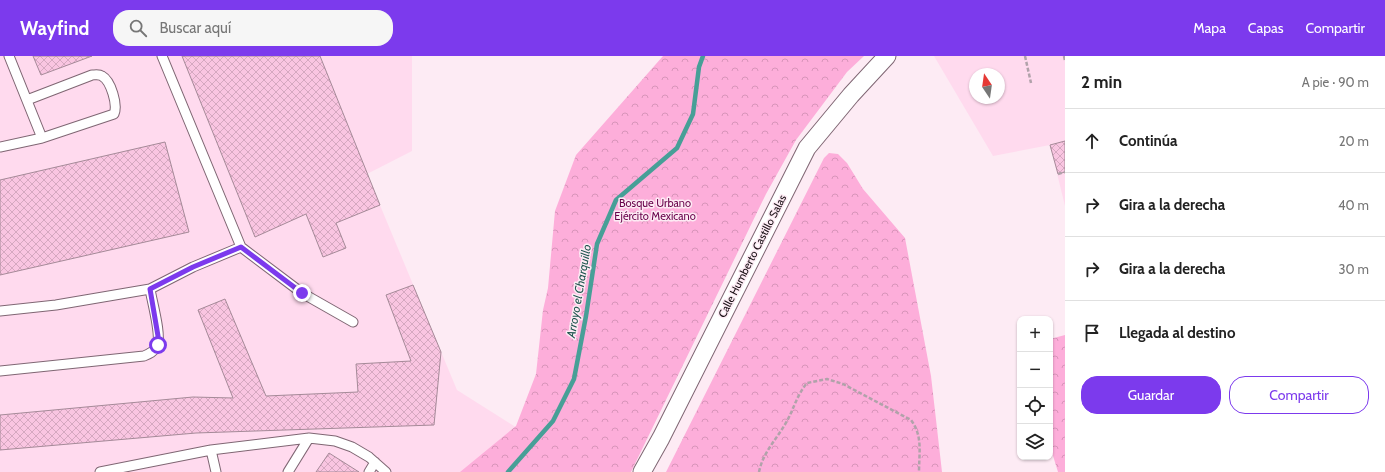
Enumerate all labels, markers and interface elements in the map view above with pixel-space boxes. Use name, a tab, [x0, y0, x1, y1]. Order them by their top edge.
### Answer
search box	[113, 10, 393, 46]
text: Wayfind	[20, 17, 89, 40]
icon: search	[127, 17, 149, 39]
text: Buscar aquí	[159, 19, 231, 37]
text: Mapa	[1193, 19, 1226, 37]
text: Capas	[1248, 19, 1284, 37]
text: Compartir	[1306, 19, 1365, 37]
north arrow	[969, 68, 1005, 104]
text: 2 min	[1081, 72, 1122, 92]
text: A pie · 90 m	[1302, 74, 1369, 90]
icon: ahead	[1081, 130, 1103, 152]
text: Continúa	[1119, 132, 1177, 150]
text: 20 m	[1339, 133, 1369, 149]
street label: Calle Humberto Castillo Salas	[715, 192, 789, 320]
icon: right	[1081, 194, 1103, 216]
park label: Bosque Urbano Ejército Mexicano	[614, 196, 696, 223]
text: Gira a la derecha	[1119, 196, 1225, 214]
text: 40 m	[1338, 197, 1369, 213]
water label: Arroyo el Charquillo	[563, 243, 594, 340]
icon: right	[1081, 258, 1103, 280]
text: Gira a la derecha	[1119, 260, 1225, 278]
text: 30 m	[1339, 261, 1369, 277]
route end	[293, 284, 311, 302]
map controls	[1017, 316, 1053, 460]
button: +	[1017, 316, 1053, 352]
icon: arrive	[1081, 322, 1103, 344]
text: Llegada al destino	[1119, 324, 1235, 342]
route start	[149, 336, 167, 354]
button: −	[1017, 352, 1053, 388]
button: Guardar	[1081, 376, 1221, 414]
button: Compartir	[1229, 376, 1369, 414]
button: locate	[1017, 388, 1053, 424]
button: layers	[1017, 424, 1053, 460]

